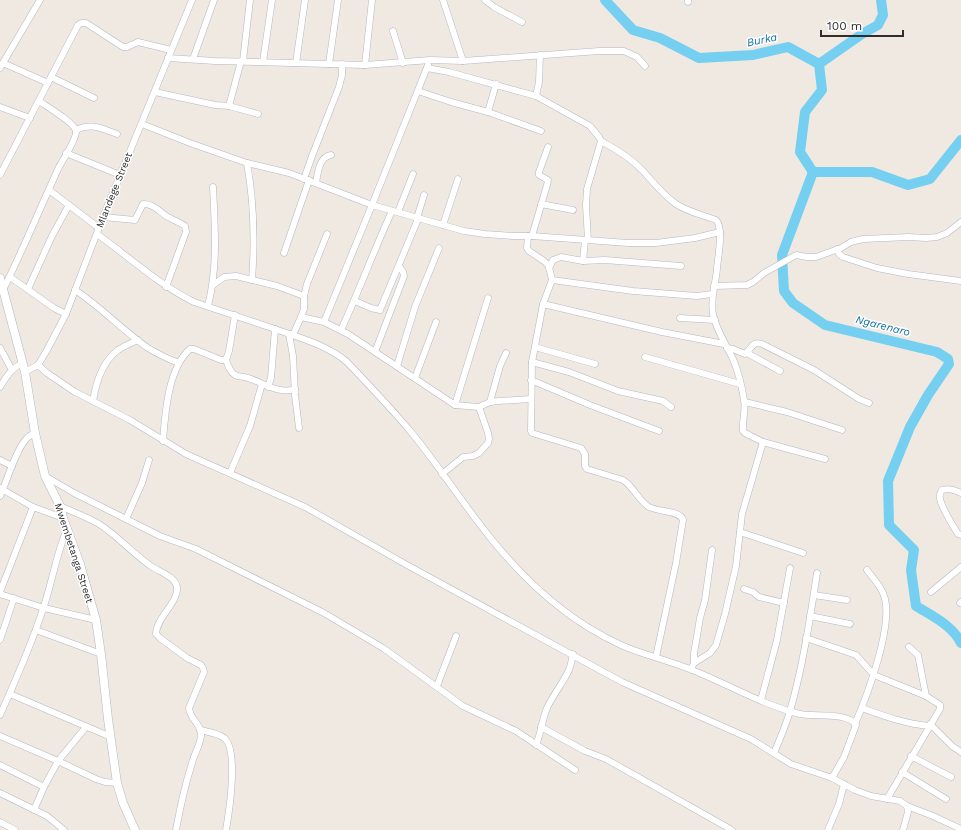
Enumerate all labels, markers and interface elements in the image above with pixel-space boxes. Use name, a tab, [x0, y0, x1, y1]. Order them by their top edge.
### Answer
scale bar	[821, 12, 903, 38]
text: 100 m	[827, 19, 862, 33]
water label: Burka	[746, 30, 778, 50]
street label: Mlandege Street	[94, 150, 134, 229]
water label: Ngarenaro	[854, 313, 912, 339]
street label: Mwembetanga Street	[53, 502, 96, 605]

